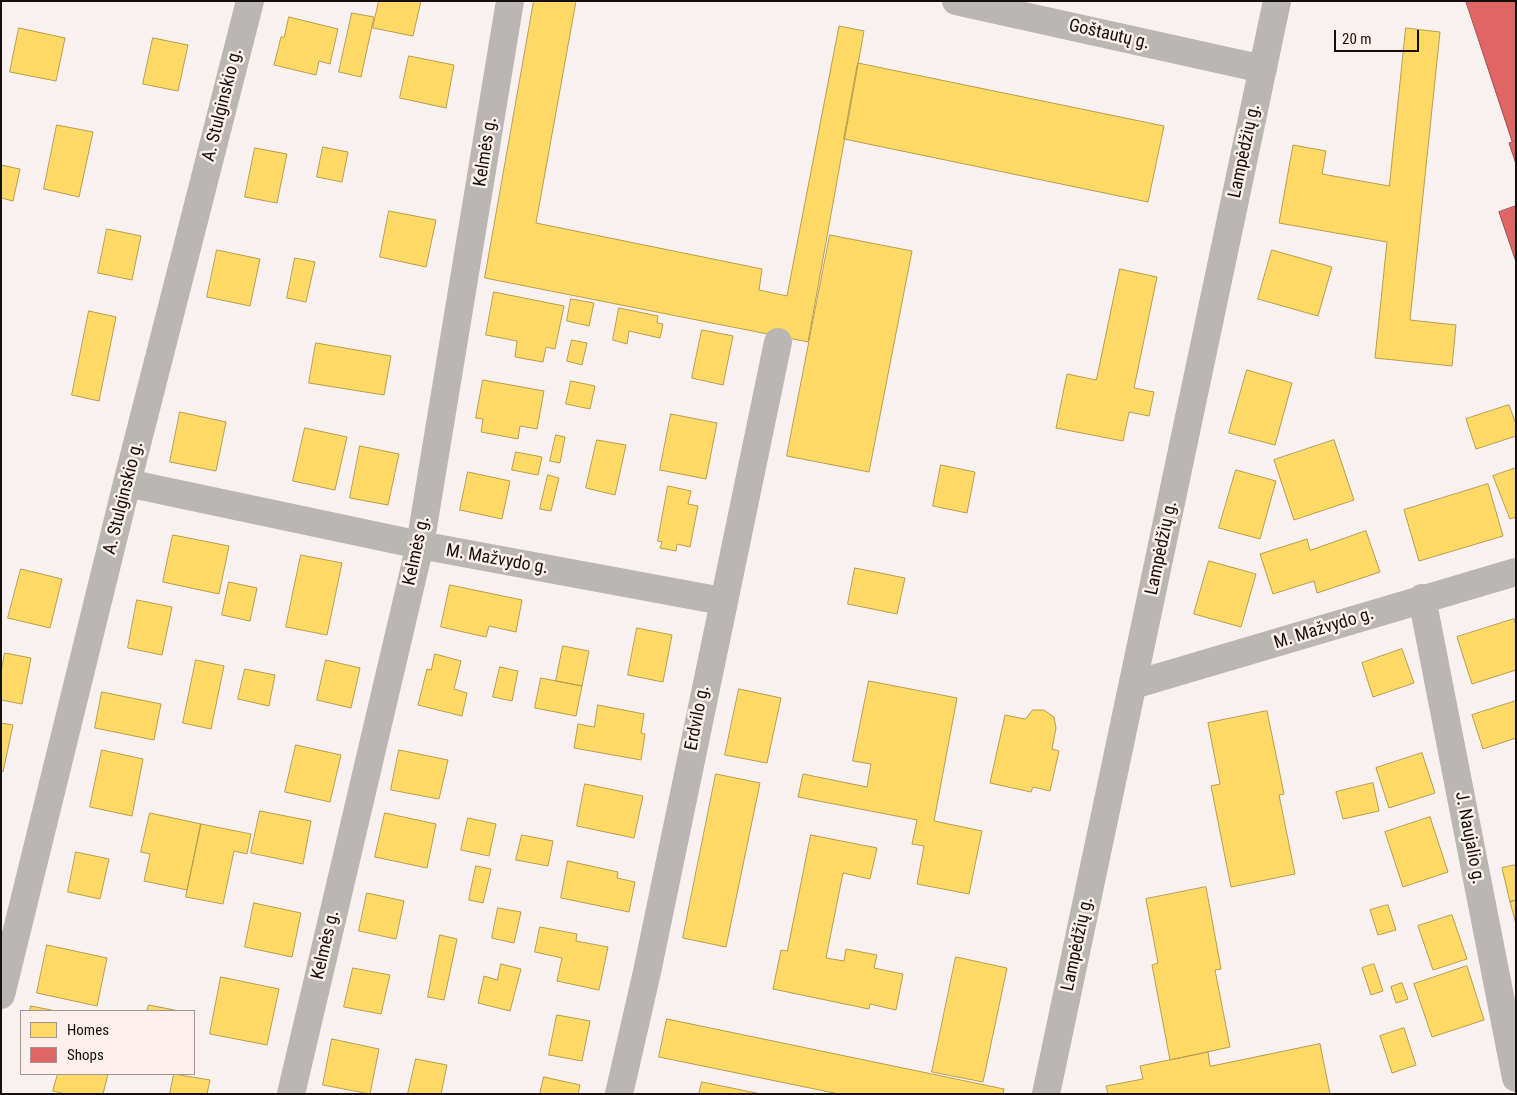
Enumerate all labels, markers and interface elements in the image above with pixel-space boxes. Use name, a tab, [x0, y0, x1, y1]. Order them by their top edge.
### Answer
street label: Goštautų g.	[1066, 15, 1152, 55]
scale bar	[1337, 20, 1422, 52]
text: 20 m	[1342, 30, 1372, 48]
street label: A. Stulginskio g.	[199, 46, 247, 164]
street label: Lampėdžių g.	[1225, 102, 1265, 200]
street label: Kelmės g.	[470, 116, 502, 188]
street label: A. Stulginskio g.	[100, 439, 148, 557]
street label: Lampėdžių g.	[1142, 499, 1182, 597]
street label: Kelmės g.	[399, 514, 435, 588]
street label: M. Mažvydo g.	[444, 540, 550, 580]
street label: M. Mažvydo g.	[1271, 604, 1377, 654]
street label: Erdvilo g.	[681, 684, 715, 752]
street label: J. Naujalio g.	[1449, 790, 1489, 886]
street label: Lampėdžių g.	[1058, 895, 1098, 993]
street label: Kelmės g.	[308, 908, 344, 982]
legend	[20, 1010, 195, 1075]
text: Homes	[67, 1021, 109, 1039]
text: Shops	[67, 1046, 104, 1064]

